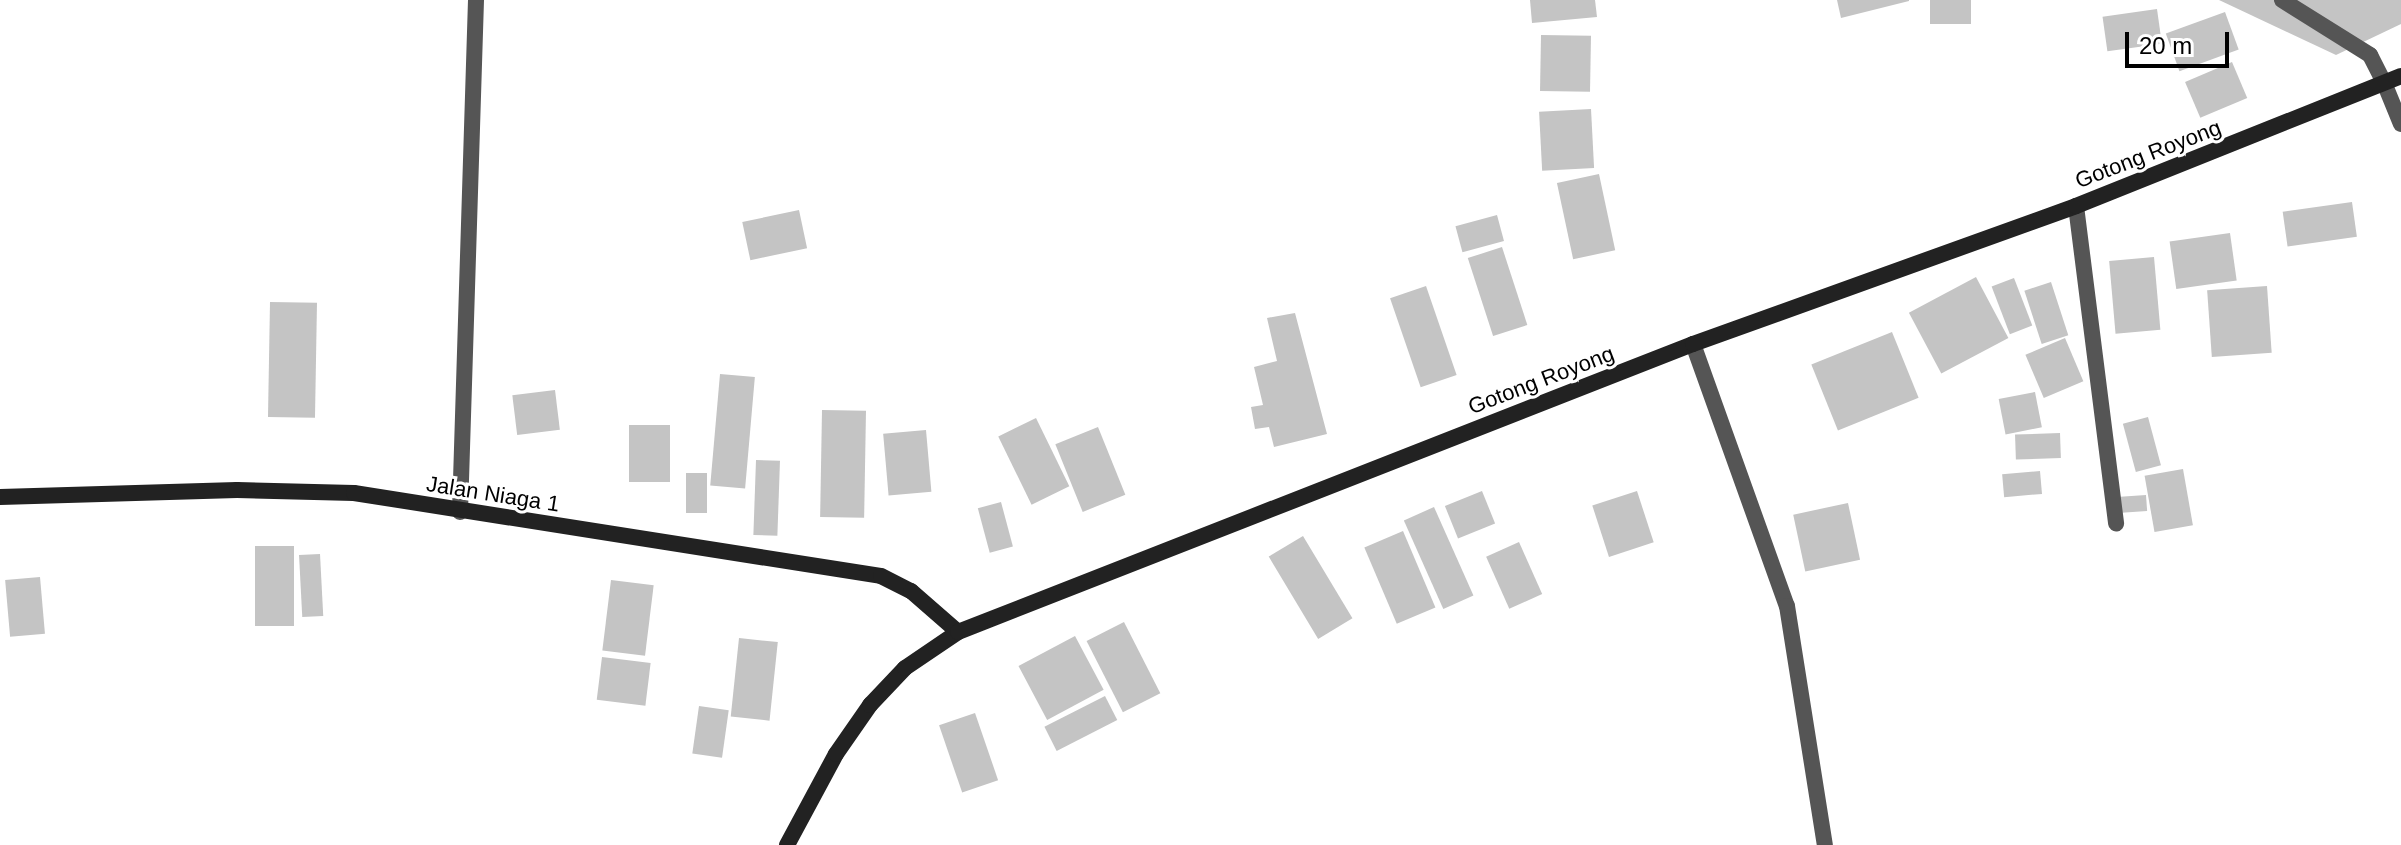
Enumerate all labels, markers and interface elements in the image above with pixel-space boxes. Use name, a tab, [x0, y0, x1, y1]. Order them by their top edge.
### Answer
scale bar	[2129, 16, 2233, 66]
text: 20 m	[2139, 32, 2192, 59]
street label: Gotong Royong	[2071, 114, 2225, 194]
street label: Gotong Royong	[1464, 340, 1618, 420]
street label: Jalan Niaga 1	[424, 470, 562, 518]

